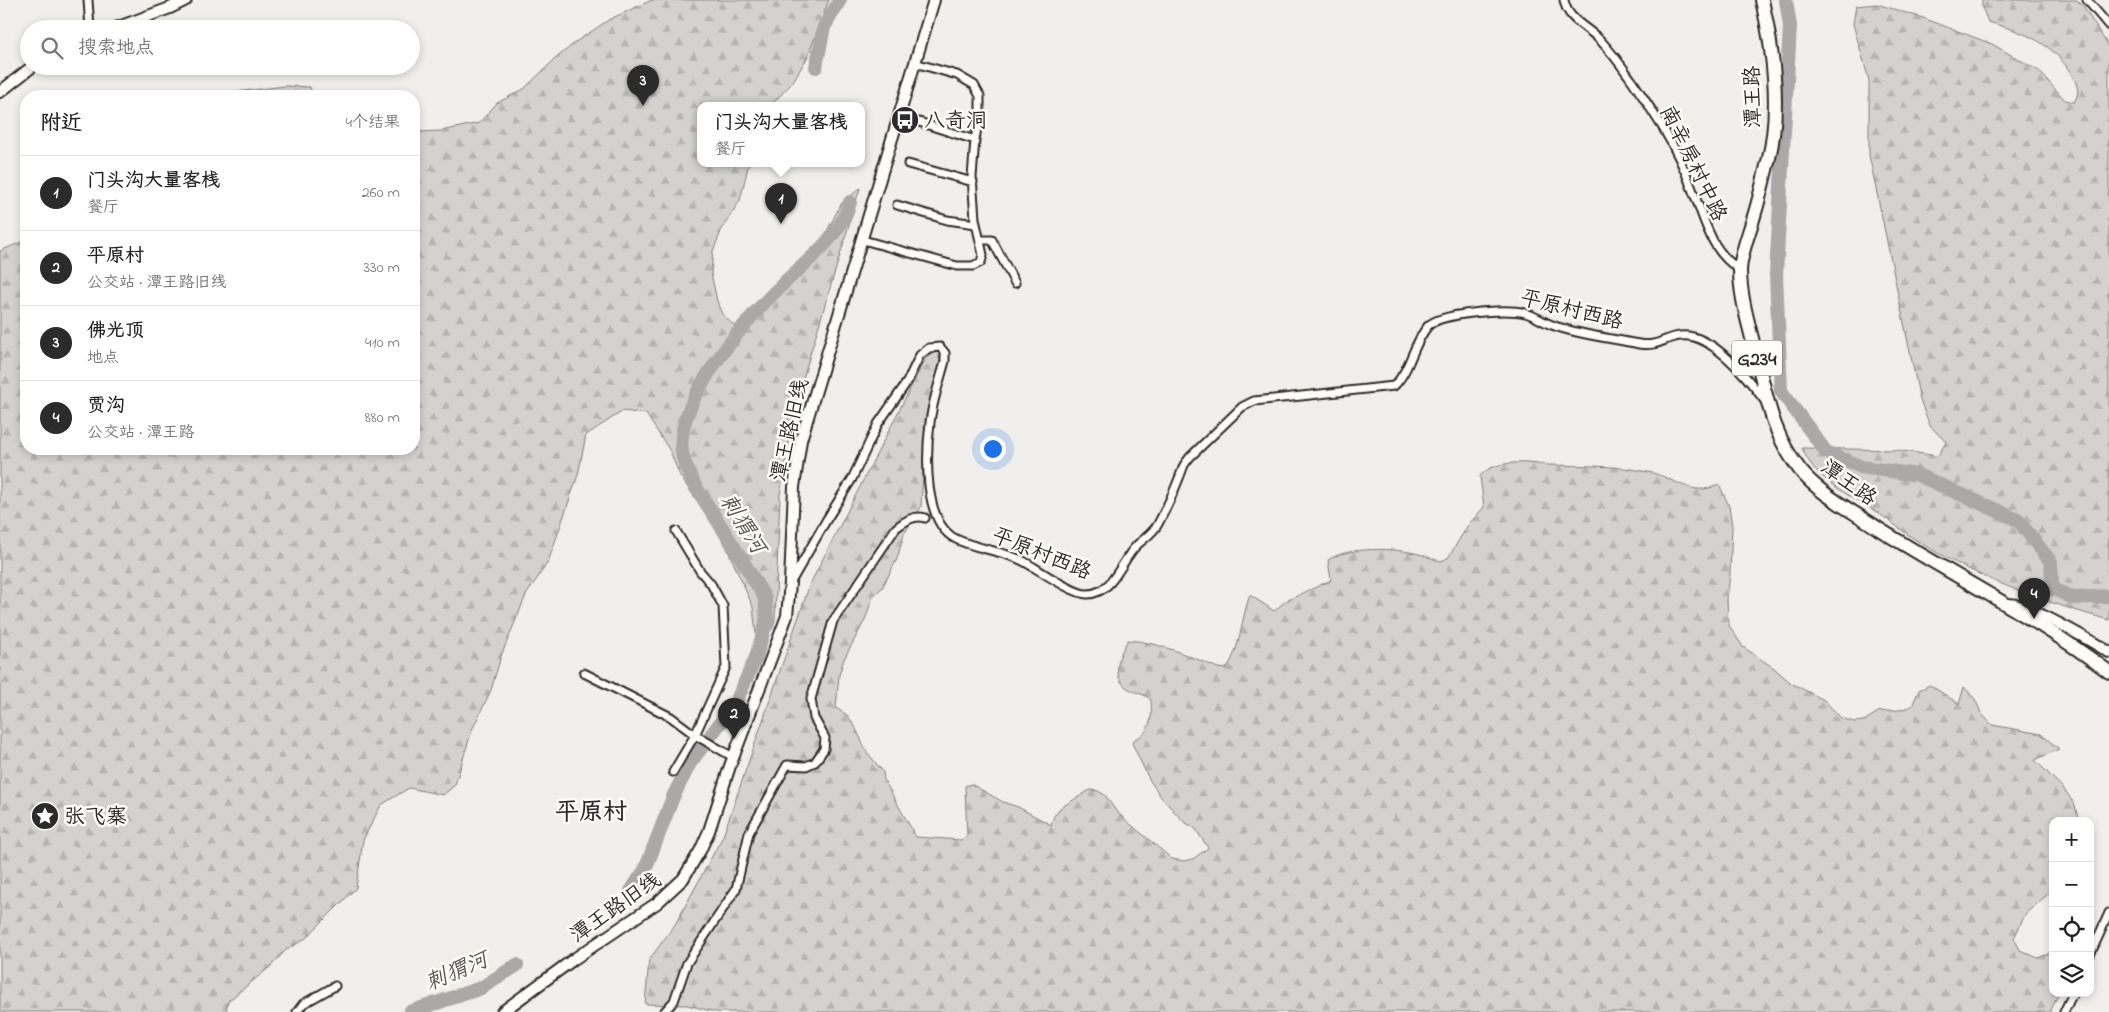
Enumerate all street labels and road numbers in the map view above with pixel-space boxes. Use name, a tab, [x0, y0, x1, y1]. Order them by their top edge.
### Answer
street label: 潭王路	[1738, 65, 1770, 129]
street label: 南辛房村中路	[1651, 101, 1733, 227]
street label: 平原村西路	[1517, 284, 1626, 338]
road number: G234	[1732, 340, 1782, 376]
street label: 潭王路旧线	[765, 376, 817, 485]
street label: 潭王路	[1814, 453, 1882, 514]
street label: 平原村西路	[987, 521, 1096, 588]
street label: 潭王路旧线	[565, 866, 668, 951]

